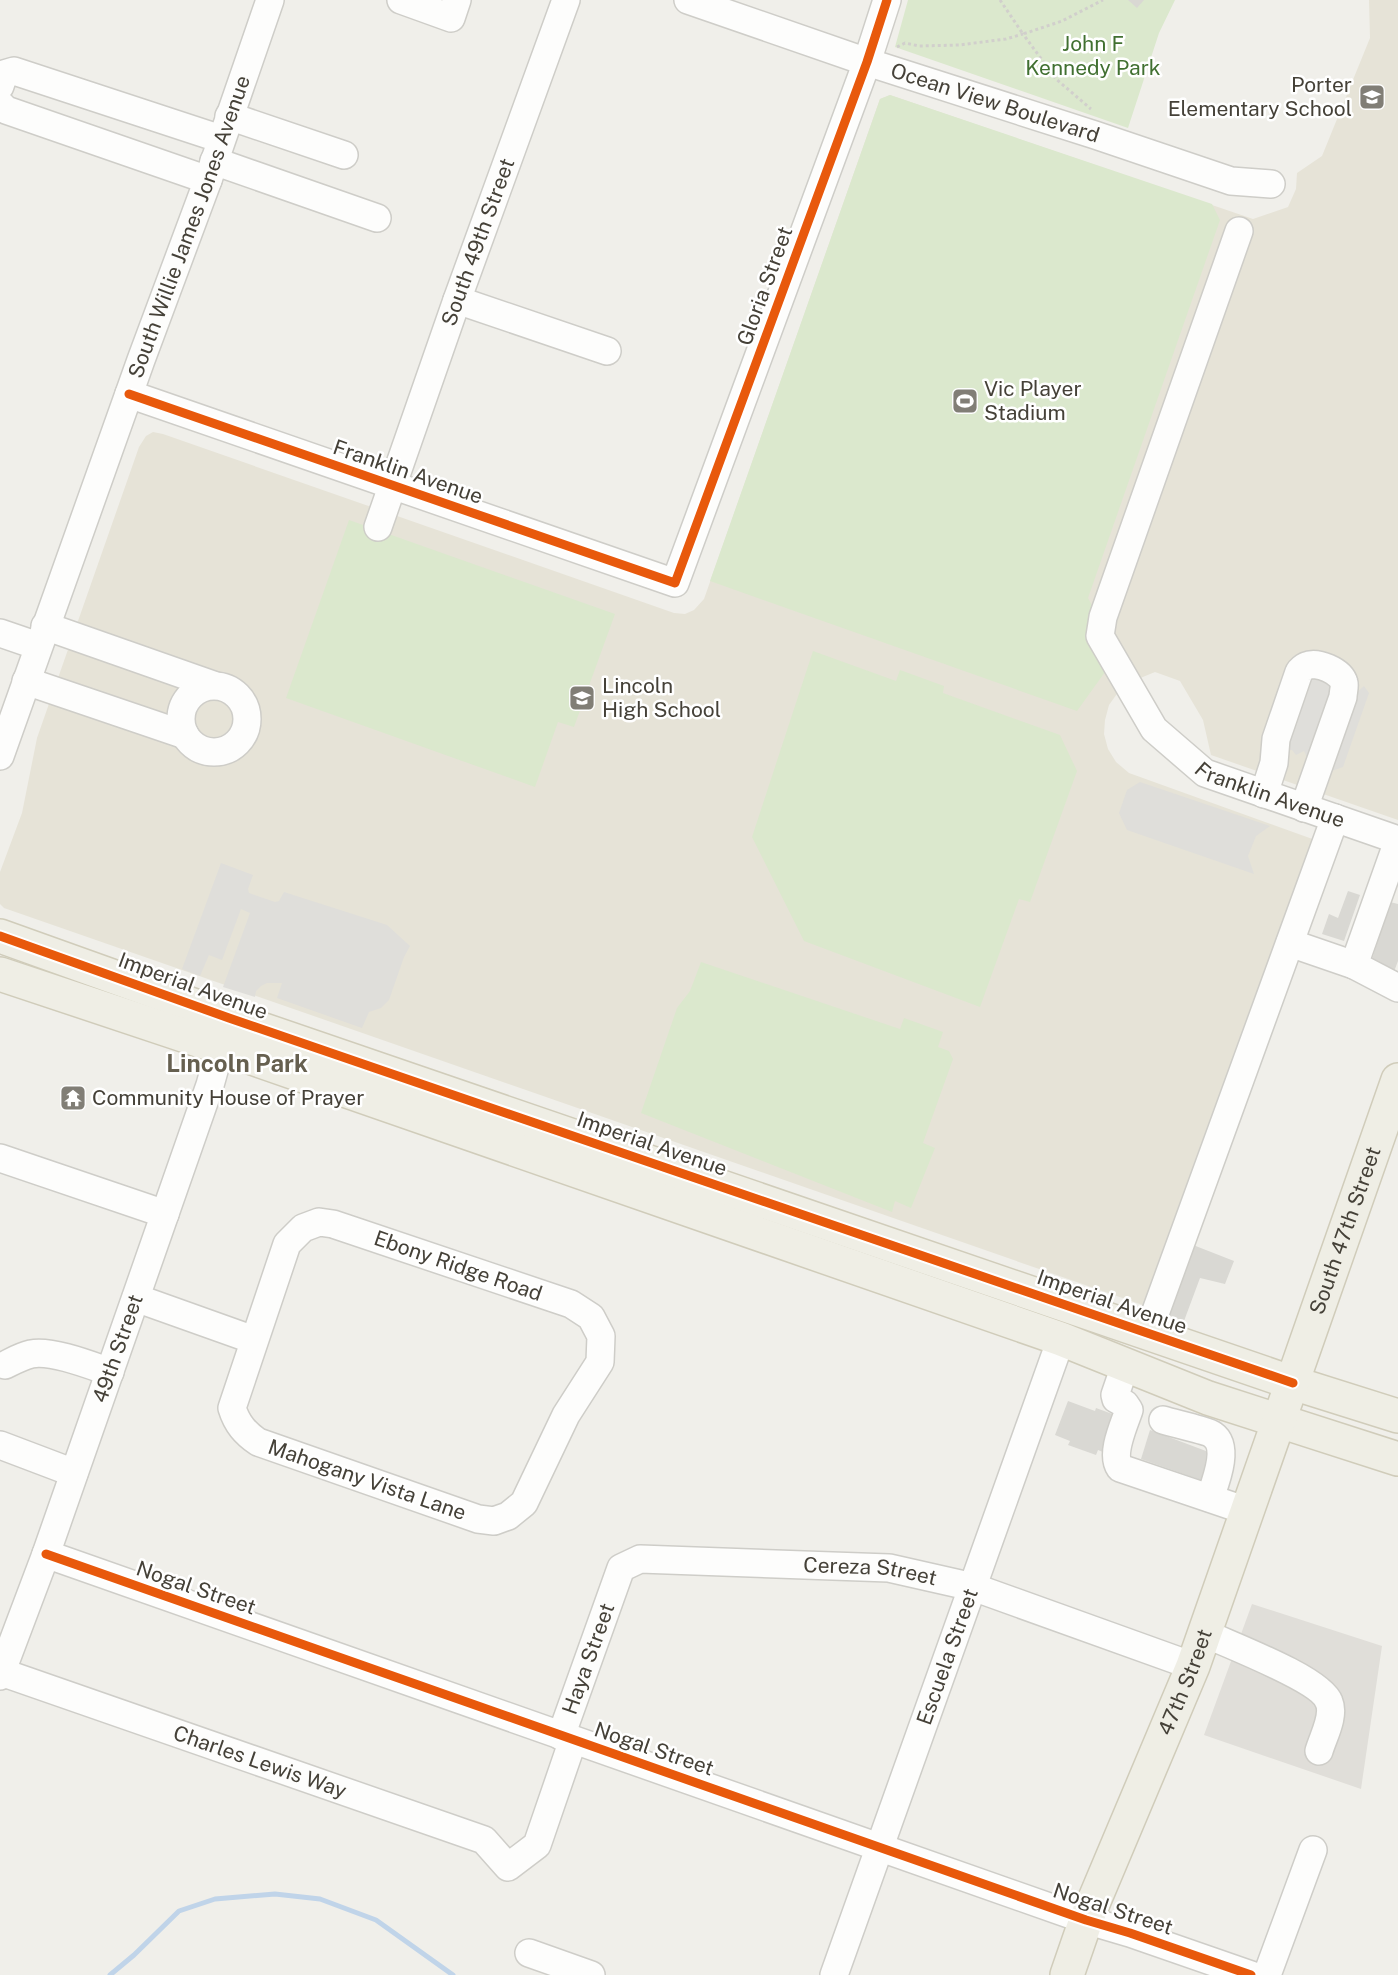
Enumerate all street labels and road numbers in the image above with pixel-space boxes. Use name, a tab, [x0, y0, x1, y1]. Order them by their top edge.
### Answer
street label: Ocean View Boulevard	[888, 57, 1103, 148]
street label: South Willie James Jones Avenue	[123, 72, 255, 381]
street label: South 49th Street	[436, 155, 519, 329]
street label: Gloria Street	[731, 223, 798, 349]
street label: Franklin Avenue	[330, 434, 486, 509]
street label: Franklin Avenue	[1190, 757, 1348, 833]
street label: Imperial Avenue	[115, 947, 271, 1024]
street label: Imperial Avenue	[574, 1106, 731, 1181]
street label: South 47th Street	[1304, 1143, 1386, 1318]
street label: Ebony Ridge Road	[371, 1225, 546, 1306]
street label: Imperial Avenue	[1034, 1264, 1191, 1339]
street label: 49th Street	[87, 1291, 148, 1406]
street label: Mahogany Vista Lane	[265, 1434, 470, 1525]
street label: Cereza Street	[803, 1552, 939, 1590]
street label: Nogal Street	[133, 1555, 259, 1620]
street label: Escuela Street	[911, 1585, 983, 1728]
street label: Haya Street	[557, 1600, 619, 1718]
street label: 47th Street	[1152, 1625, 1217, 1739]
street label: Nogal Street	[591, 1716, 717, 1781]
street label: Charles Lewis Way	[170, 1720, 350, 1803]
street label: Nogal Street	[1050, 1877, 1176, 1940]

